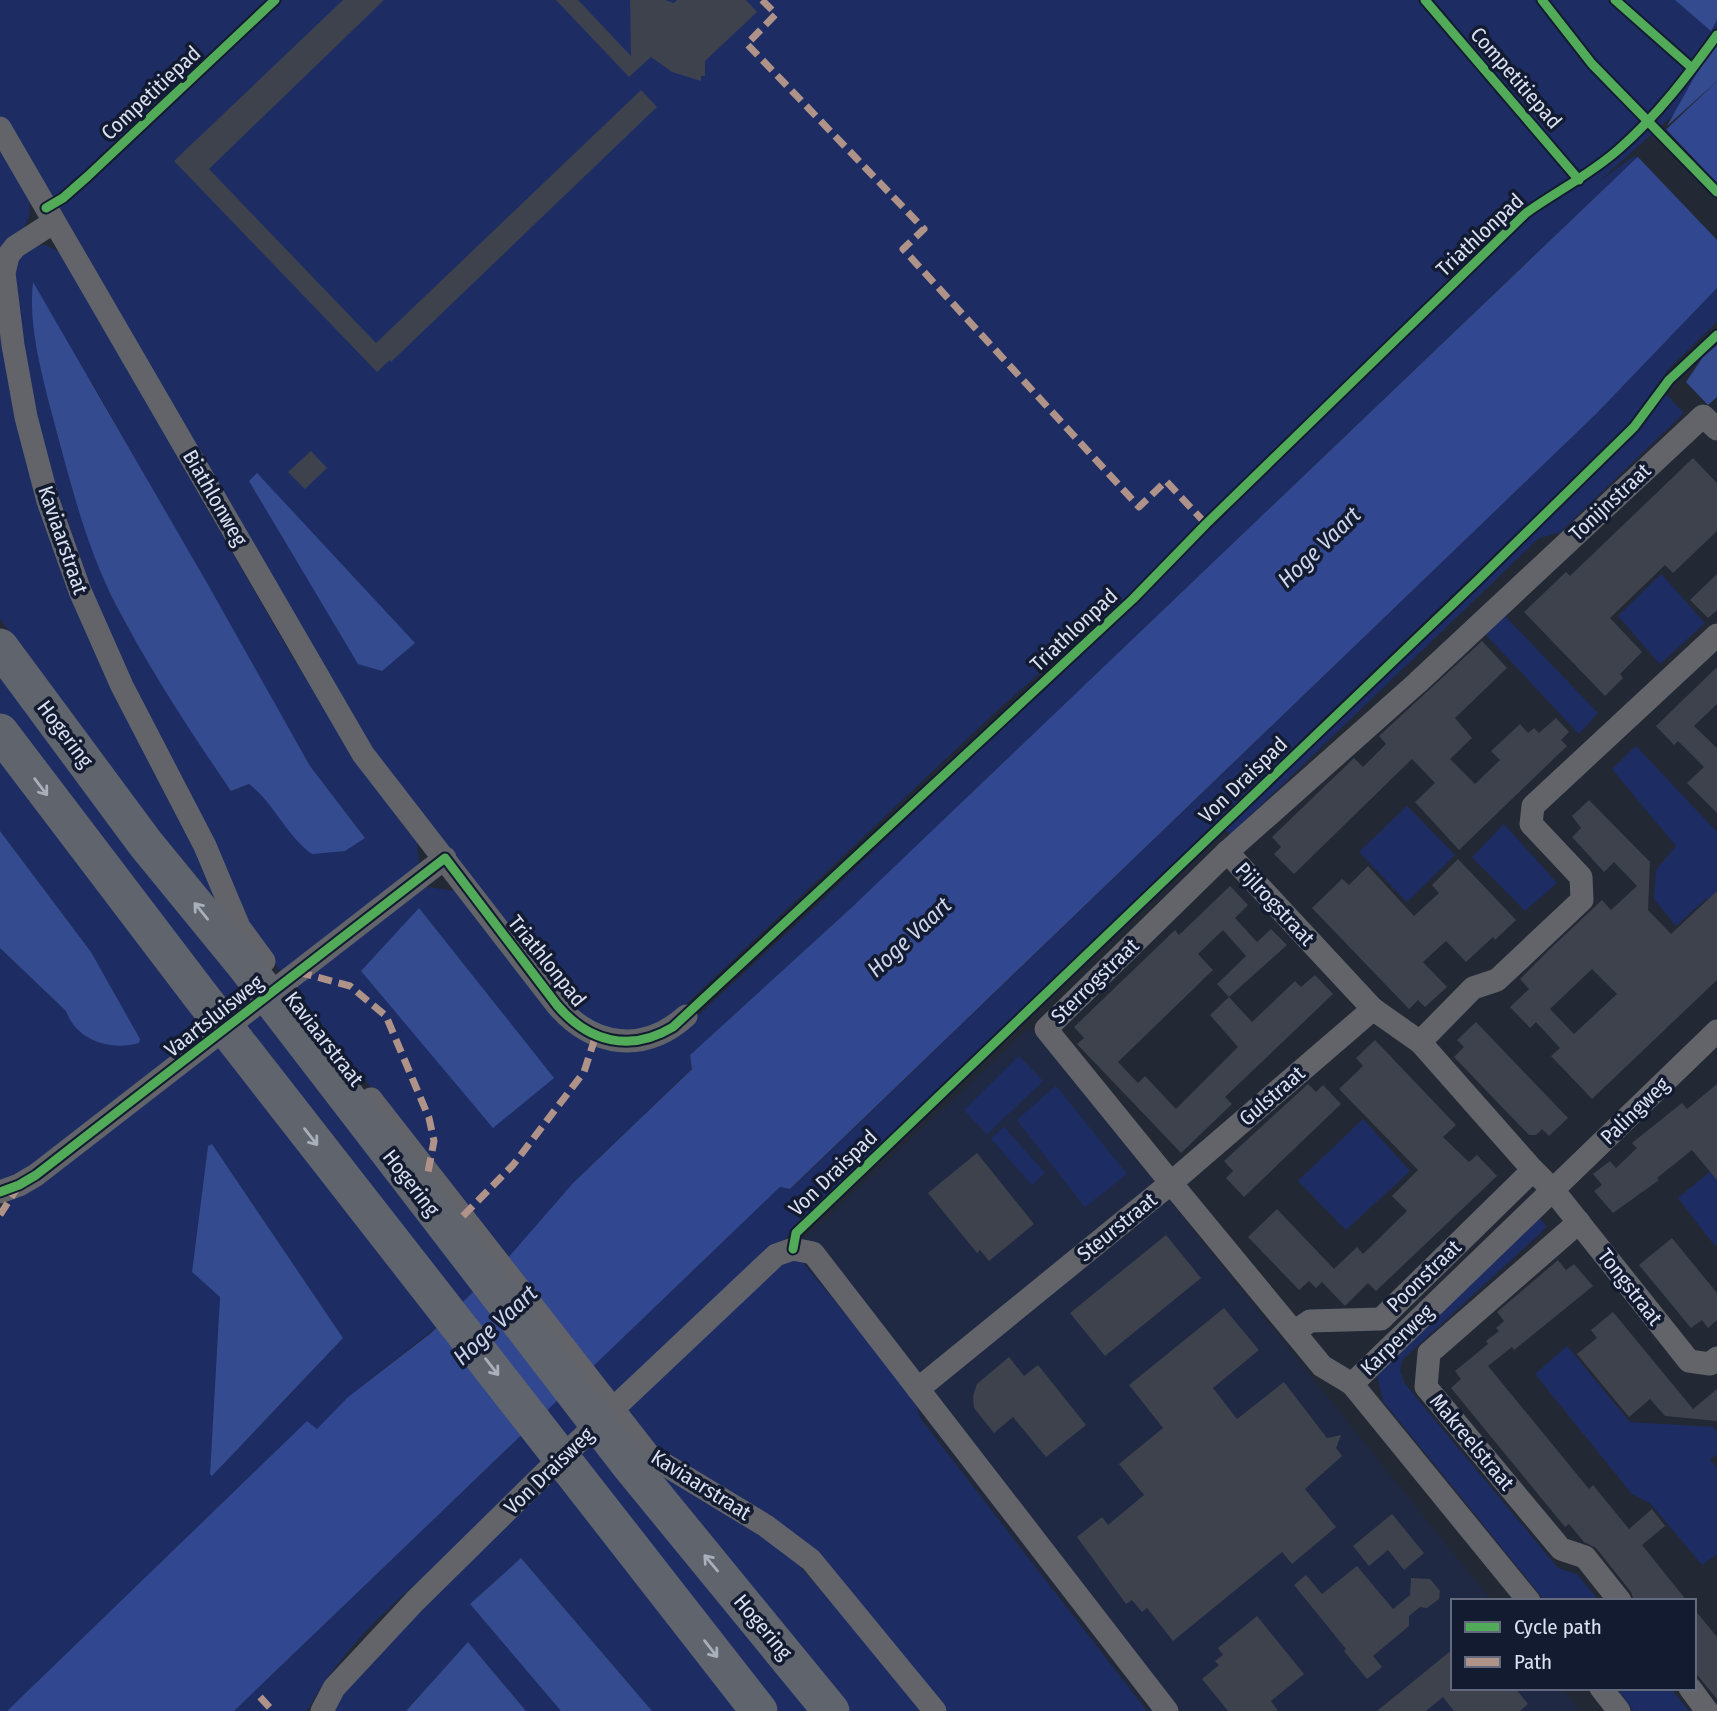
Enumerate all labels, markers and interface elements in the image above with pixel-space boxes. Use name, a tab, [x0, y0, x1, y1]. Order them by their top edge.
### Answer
street label: Competitiepad	[1465, 22, 1567, 134]
street label: Competitiepad	[96, 40, 206, 146]
street label: Triathlonpad	[1431, 188, 1529, 282]
street label: Biathlonweg	[177, 445, 253, 551]
street label: Tonijnstraat	[1564, 458, 1656, 546]
street label: Kaviaarstraat	[32, 482, 94, 598]
water label: Hoge Vaart	[1272, 500, 1367, 593]
street label: Triathlonpad	[1025, 583, 1123, 677]
street label: Hogering	[31, 695, 99, 773]
street label: Von Draispad	[1193, 731, 1293, 829]
one-way arrow	[34, 777, 49, 795]
street label: Pijlrogstraat	[1230, 857, 1320, 951]
water label: Hoge Vaart	[861, 891, 957, 983]
one-way arrow	[193, 902, 208, 920]
street label: Triathlonpad	[502, 910, 592, 1012]
street label: Sterrogstraat	[1046, 933, 1144, 1029]
street label: Vaartsluisweg	[159, 969, 269, 1063]
street label: Kaviaarstraat	[279, 986, 369, 1092]
street label: Gulstraat	[1234, 1060, 1310, 1132]
street label: Palingweg	[1595, 1072, 1675, 1150]
street label: Von Draispad	[783, 1124, 883, 1222]
one-way arrow	[304, 1127, 319, 1145]
street label: Hogering	[377, 1145, 445, 1222]
street label: Steurstraat	[1072, 1187, 1162, 1267]
street label: Poonstraat	[1381, 1234, 1467, 1318]
street label: Tongstraat	[1592, 1243, 1668, 1331]
water label: Hoge Vaart	[447, 1279, 543, 1371]
street label: Karperweg	[1355, 1299, 1439, 1381]
one-way arrow	[484, 1358, 500, 1376]
street label: Makreelstraat	[1424, 1388, 1520, 1496]
street label: Von Draisweg	[499, 1422, 599, 1520]
street label: Kaviaarstraat	[646, 1444, 756, 1526]
one-way arrow	[703, 1555, 719, 1573]
street label: Hogering	[728, 1589, 798, 1665]
legend	[1451, 1599, 1696, 1690]
text: Cycle path	[1514, 1614, 1602, 1640]
one-way arrow	[704, 1639, 719, 1658]
text: Path	[1514, 1649, 1552, 1675]

